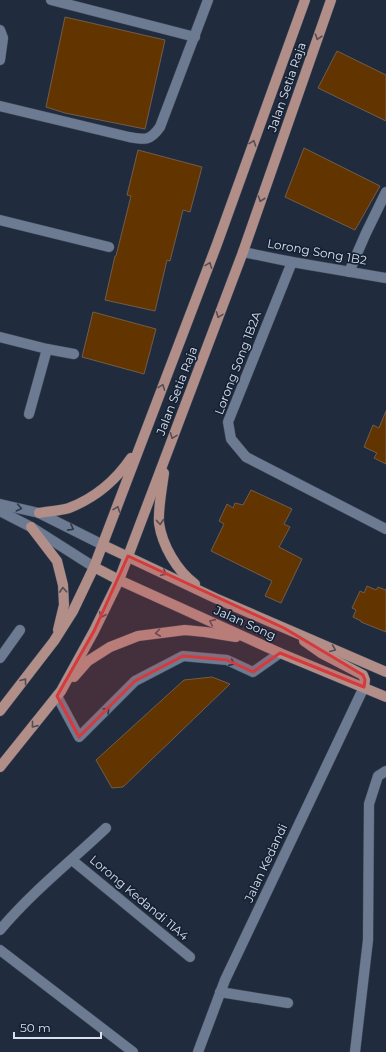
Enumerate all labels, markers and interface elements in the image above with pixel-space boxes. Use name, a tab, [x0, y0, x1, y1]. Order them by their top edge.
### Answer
one-way arrow	[315, 33, 323, 40]
street label: Jalan Setia Raja	[264, 40, 309, 135]
one-way arrow	[249, 140, 257, 147]
one-way arrow	[258, 196, 266, 203]
street label: Lorong Song 1B2	[266, 235, 368, 268]
one-way arrow	[204, 262, 212, 269]
street label: Lorong Song 1B2A	[211, 309, 264, 417]
one-way arrow	[216, 311, 224, 318]
street label: Jalan Setia Raja	[152, 344, 200, 438]
one-way arrow	[158, 383, 166, 390]
one-way arrow	[170, 433, 178, 440]
one-way arrow	[16, 504, 22, 512]
one-way arrow	[112, 505, 120, 512]
one-way arrow	[156, 519, 165, 525]
one-way arrow	[67, 524, 74, 531]
one-way arrow	[159, 568, 167, 576]
one-way arrow	[59, 587, 67, 593]
street label: Jalan Song	[211, 602, 278, 643]
one-way arrow	[99, 611, 107, 619]
one-way arrow	[209, 619, 216, 627]
one-way arrow	[155, 629, 161, 638]
one-way arrow	[329, 644, 337, 652]
one-way arrow	[228, 658, 235, 666]
one-way arrow	[19, 678, 26, 685]
one-way arrow	[102, 707, 110, 715]
one-way arrow	[31, 721, 38, 728]
street label: Jalan Kedandi	[240, 821, 290, 905]
street label: Lorong Kedandi 11A4	[87, 852, 192, 943]
scale bar	[14, 1014, 101, 1040]
text: 50 m	[20, 1020, 51, 1035]

